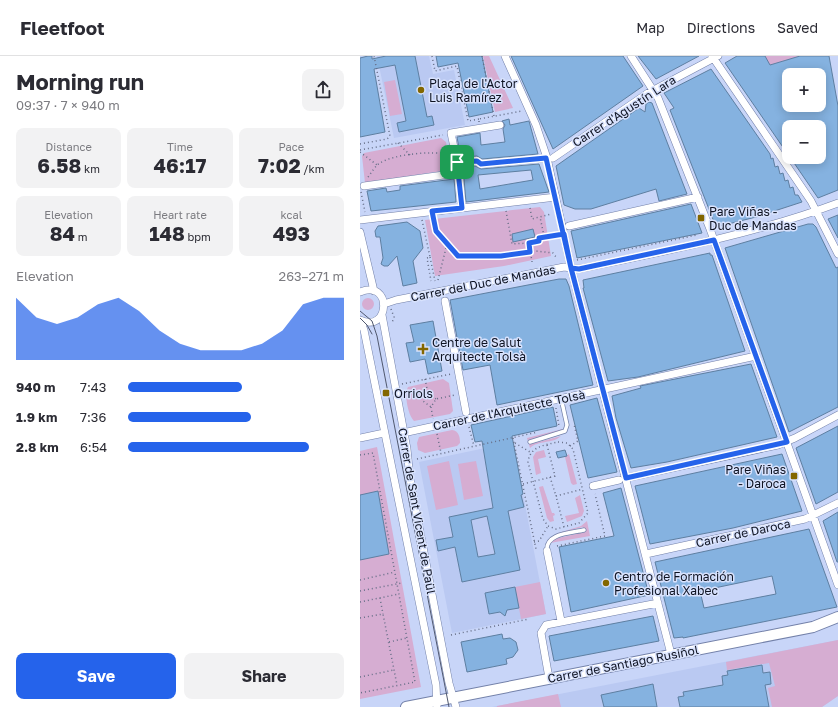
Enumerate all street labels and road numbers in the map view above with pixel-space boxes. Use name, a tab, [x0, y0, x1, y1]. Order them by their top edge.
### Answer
street label: Carrer d'Agustín Lara	[569, 72, 679, 150]
street label: Carrer del Duc de Mandas	[409, 262, 557, 304]
street label: Carrer de l'Arquitecte Tolsà	[432, 387, 586, 433]
street label: Carrer de Sant Vicent de Paül	[395, 427, 439, 595]
street label: Carrer de Daroca	[694, 516, 792, 550]
street label: Carrer de Santiago Rusiñol	[546, 642, 700, 686]

